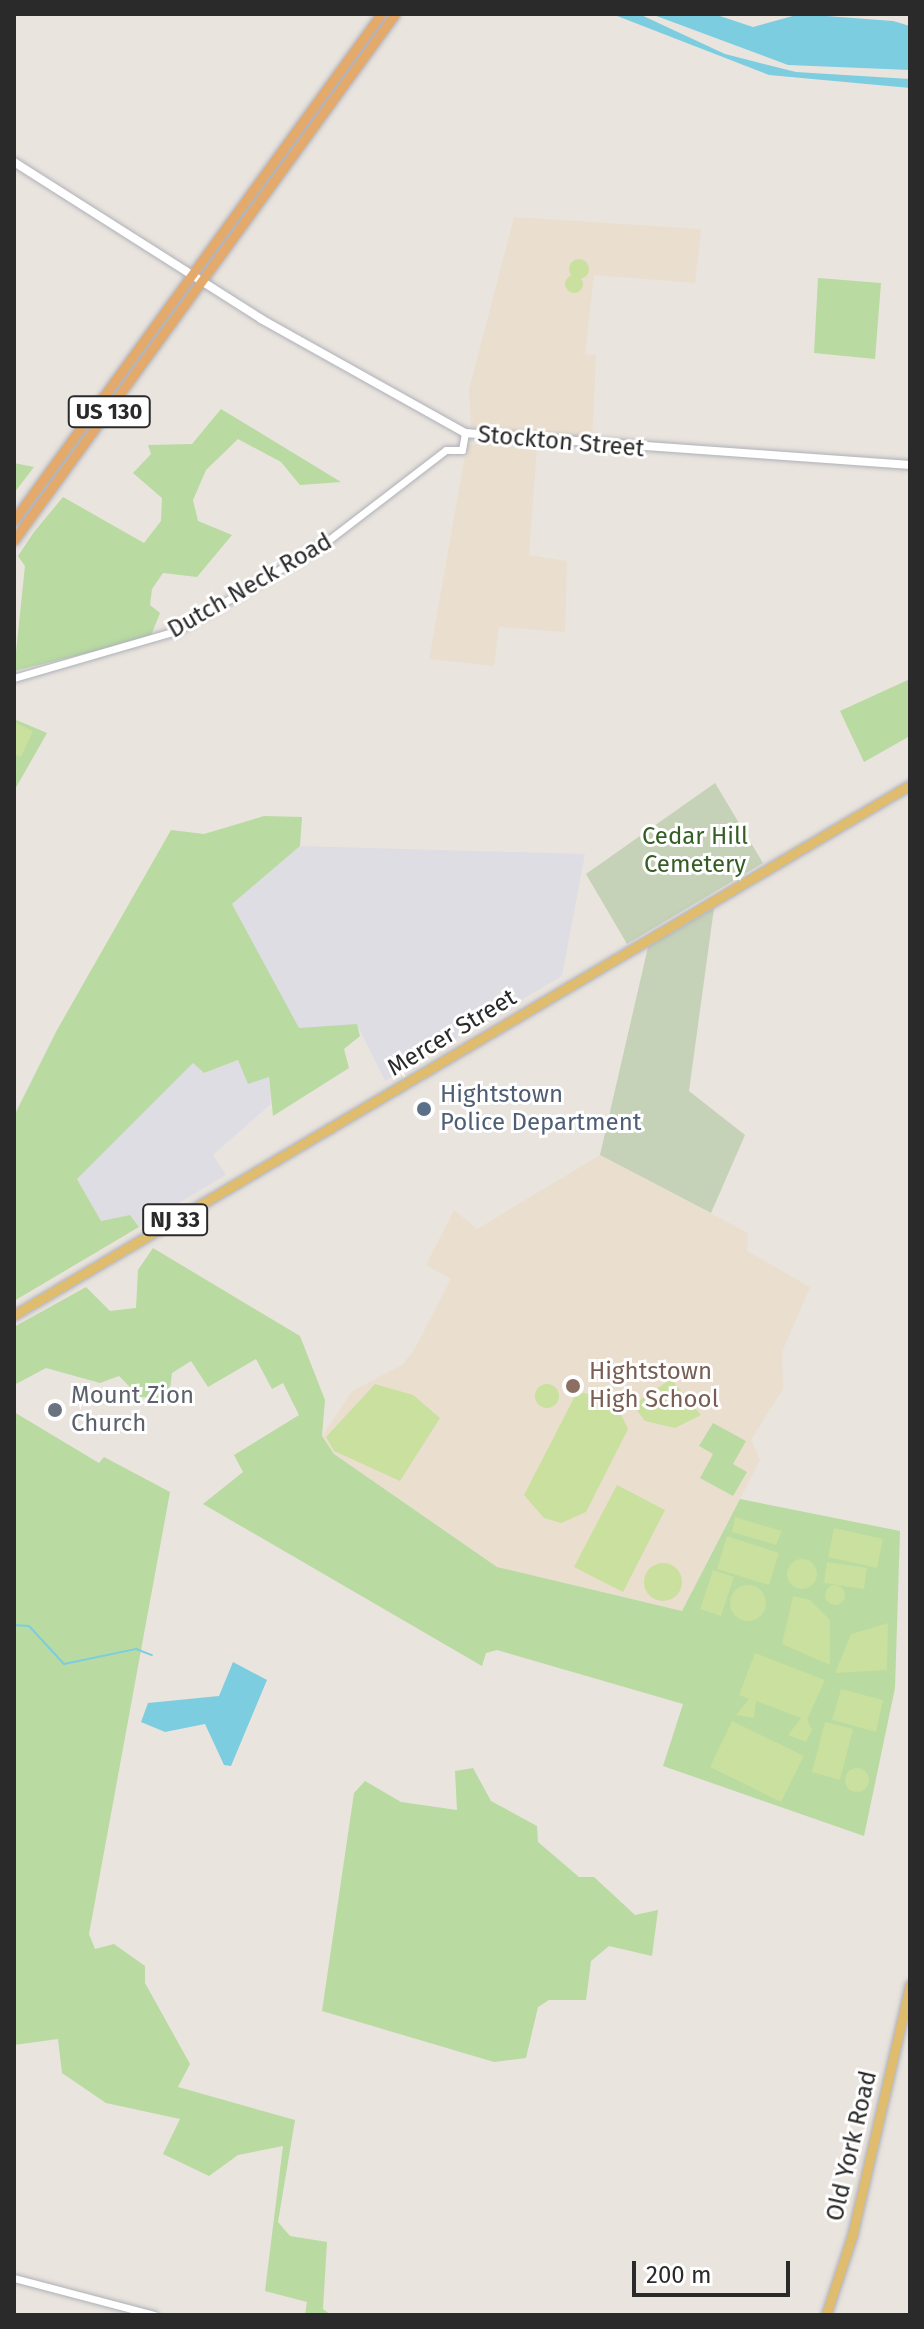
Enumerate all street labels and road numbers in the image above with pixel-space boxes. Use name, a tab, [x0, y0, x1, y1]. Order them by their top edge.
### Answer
road number: US 130	[67, 394, 151, 430]
street label: Stockton Street	[477, 420, 645, 464]
street label: Dutch Neck Road	[163, 527, 337, 645]
street label: Mercer Street	[382, 983, 522, 1083]
road number: NJ 33	[141, 1202, 209, 1238]
street label: Old York Road	[821, 2068, 883, 2224]

